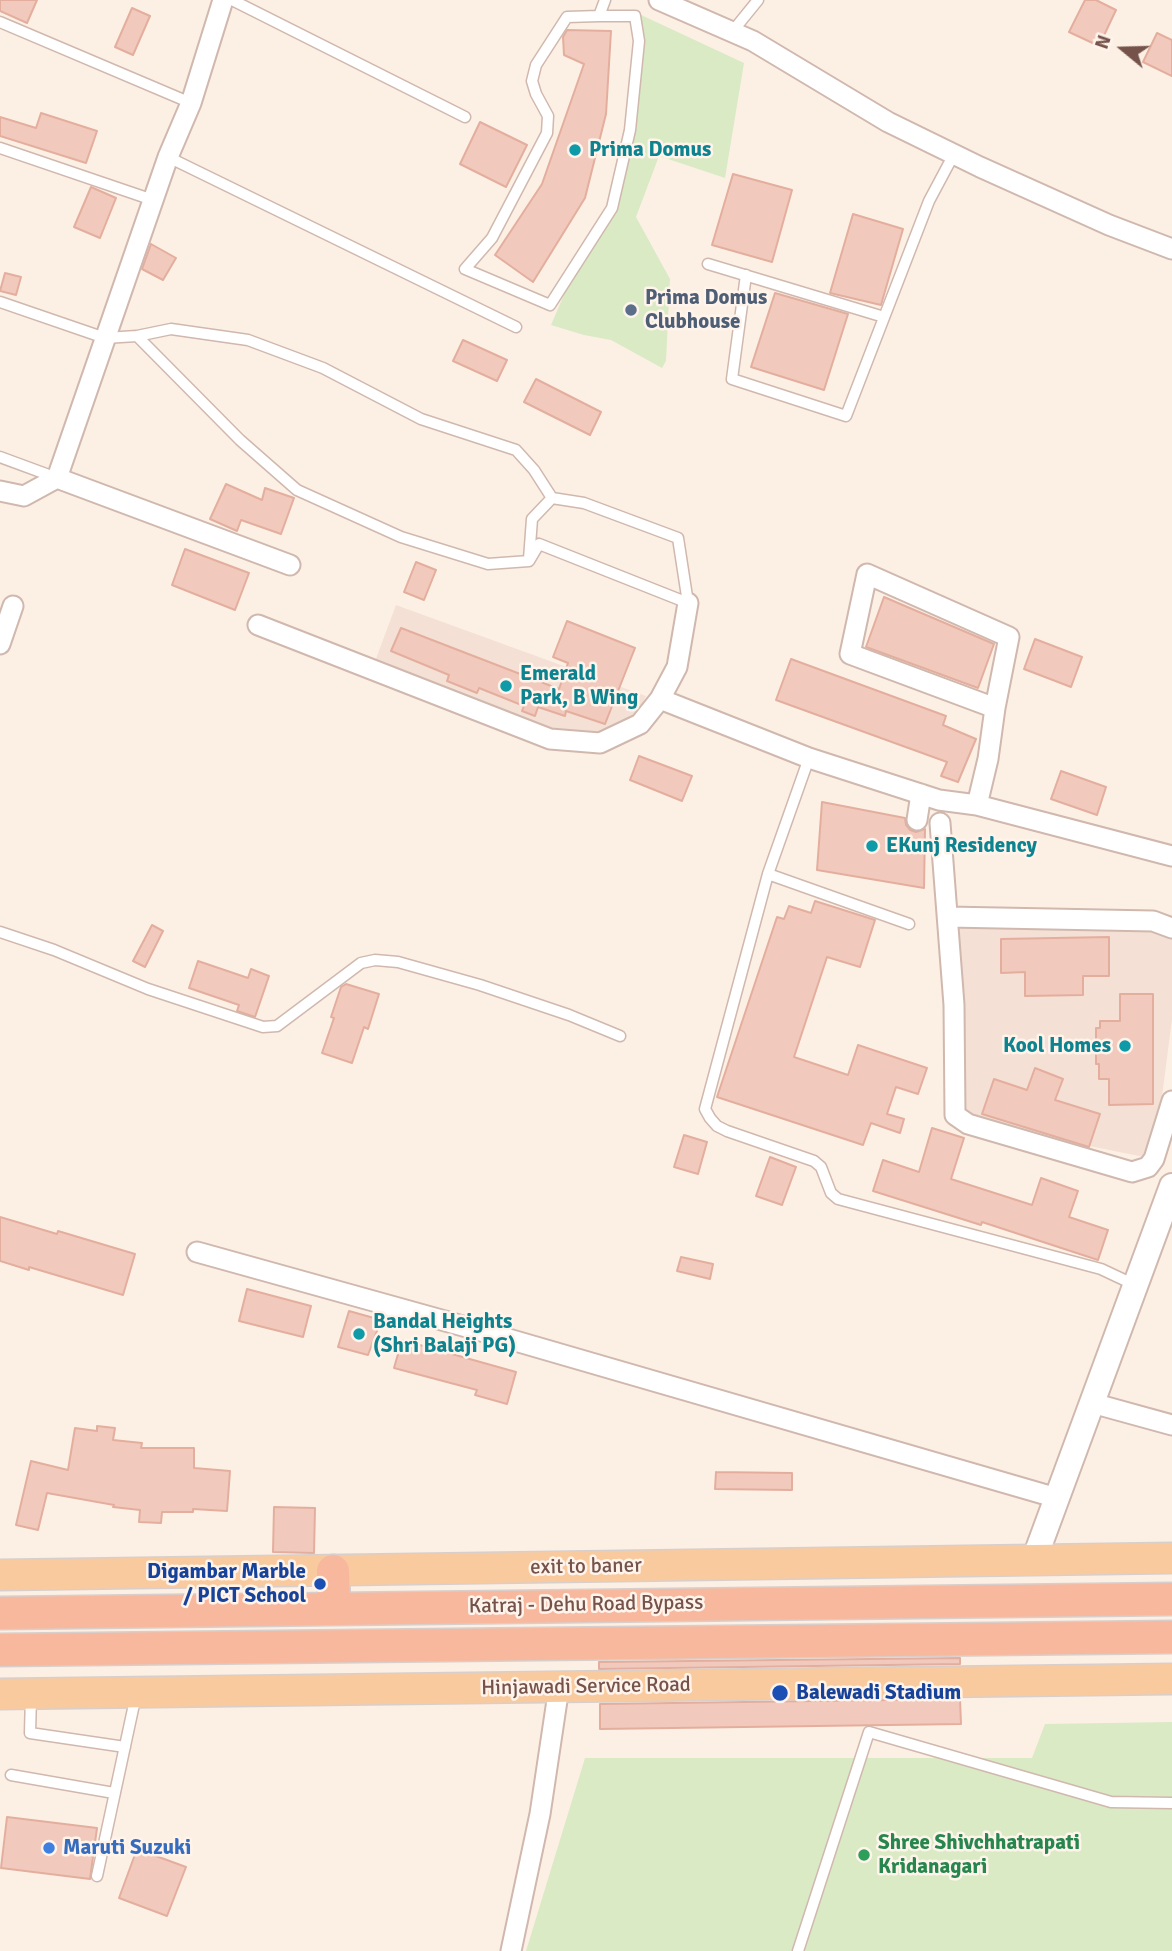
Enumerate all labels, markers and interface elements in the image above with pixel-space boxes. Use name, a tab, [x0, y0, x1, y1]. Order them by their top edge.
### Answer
north arrow	[1088, 14, 1158, 84]
text: N	[1090, 32, 1117, 52]
place label: Prima Domus	[589, 137, 711, 163]
marker: Prima Domus	[567, 142, 583, 158]
place label: Prima Domus Clubhouse	[645, 285, 767, 335]
marker: Prima Domus Clubhouse	[623, 302, 639, 318]
place label: Emerald Park, B Wing	[520, 661, 638, 711]
marker: Emerald Park, B Wing	[498, 678, 514, 694]
place label: EKunj Residency	[886, 833, 1037, 859]
marker: EKunj Residency	[864, 838, 880, 854]
place label: Kool Homes	[1003, 1033, 1111, 1059]
marker: Kool Homes	[1117, 1038, 1133, 1054]
place label: Bandal Heights (Shri Balaji PG)	[373, 1309, 516, 1359]
marker: Bandal Heights (Shri Balaji PG)	[351, 1326, 367, 1342]
street label: exit to baner	[530, 1553, 642, 1581]
place label: Digambar Marble / PICT School	[147, 1559, 306, 1609]
marker: Digambar Marble / PICT School	[312, 1576, 328, 1592]
street label: Katraj - Dehu Road Bypass	[469, 1590, 703, 1620]
street label: Hinjawadi Service Road	[481, 1673, 691, 1701]
place label: Balewadi Stadium	[796, 1680, 961, 1706]
marker: Balewadi Stadium	[770, 1683, 790, 1703]
place label: Shree Shivchhatrapati Kridanagari	[878, 1830, 1080, 1880]
place label: Maruti Suzuki	[63, 1835, 191, 1861]
marker: Maruti Suzuki	[41, 1840, 57, 1856]
marker: Shree Shivchhatrapati Kridanagari	[856, 1847, 872, 1863]

